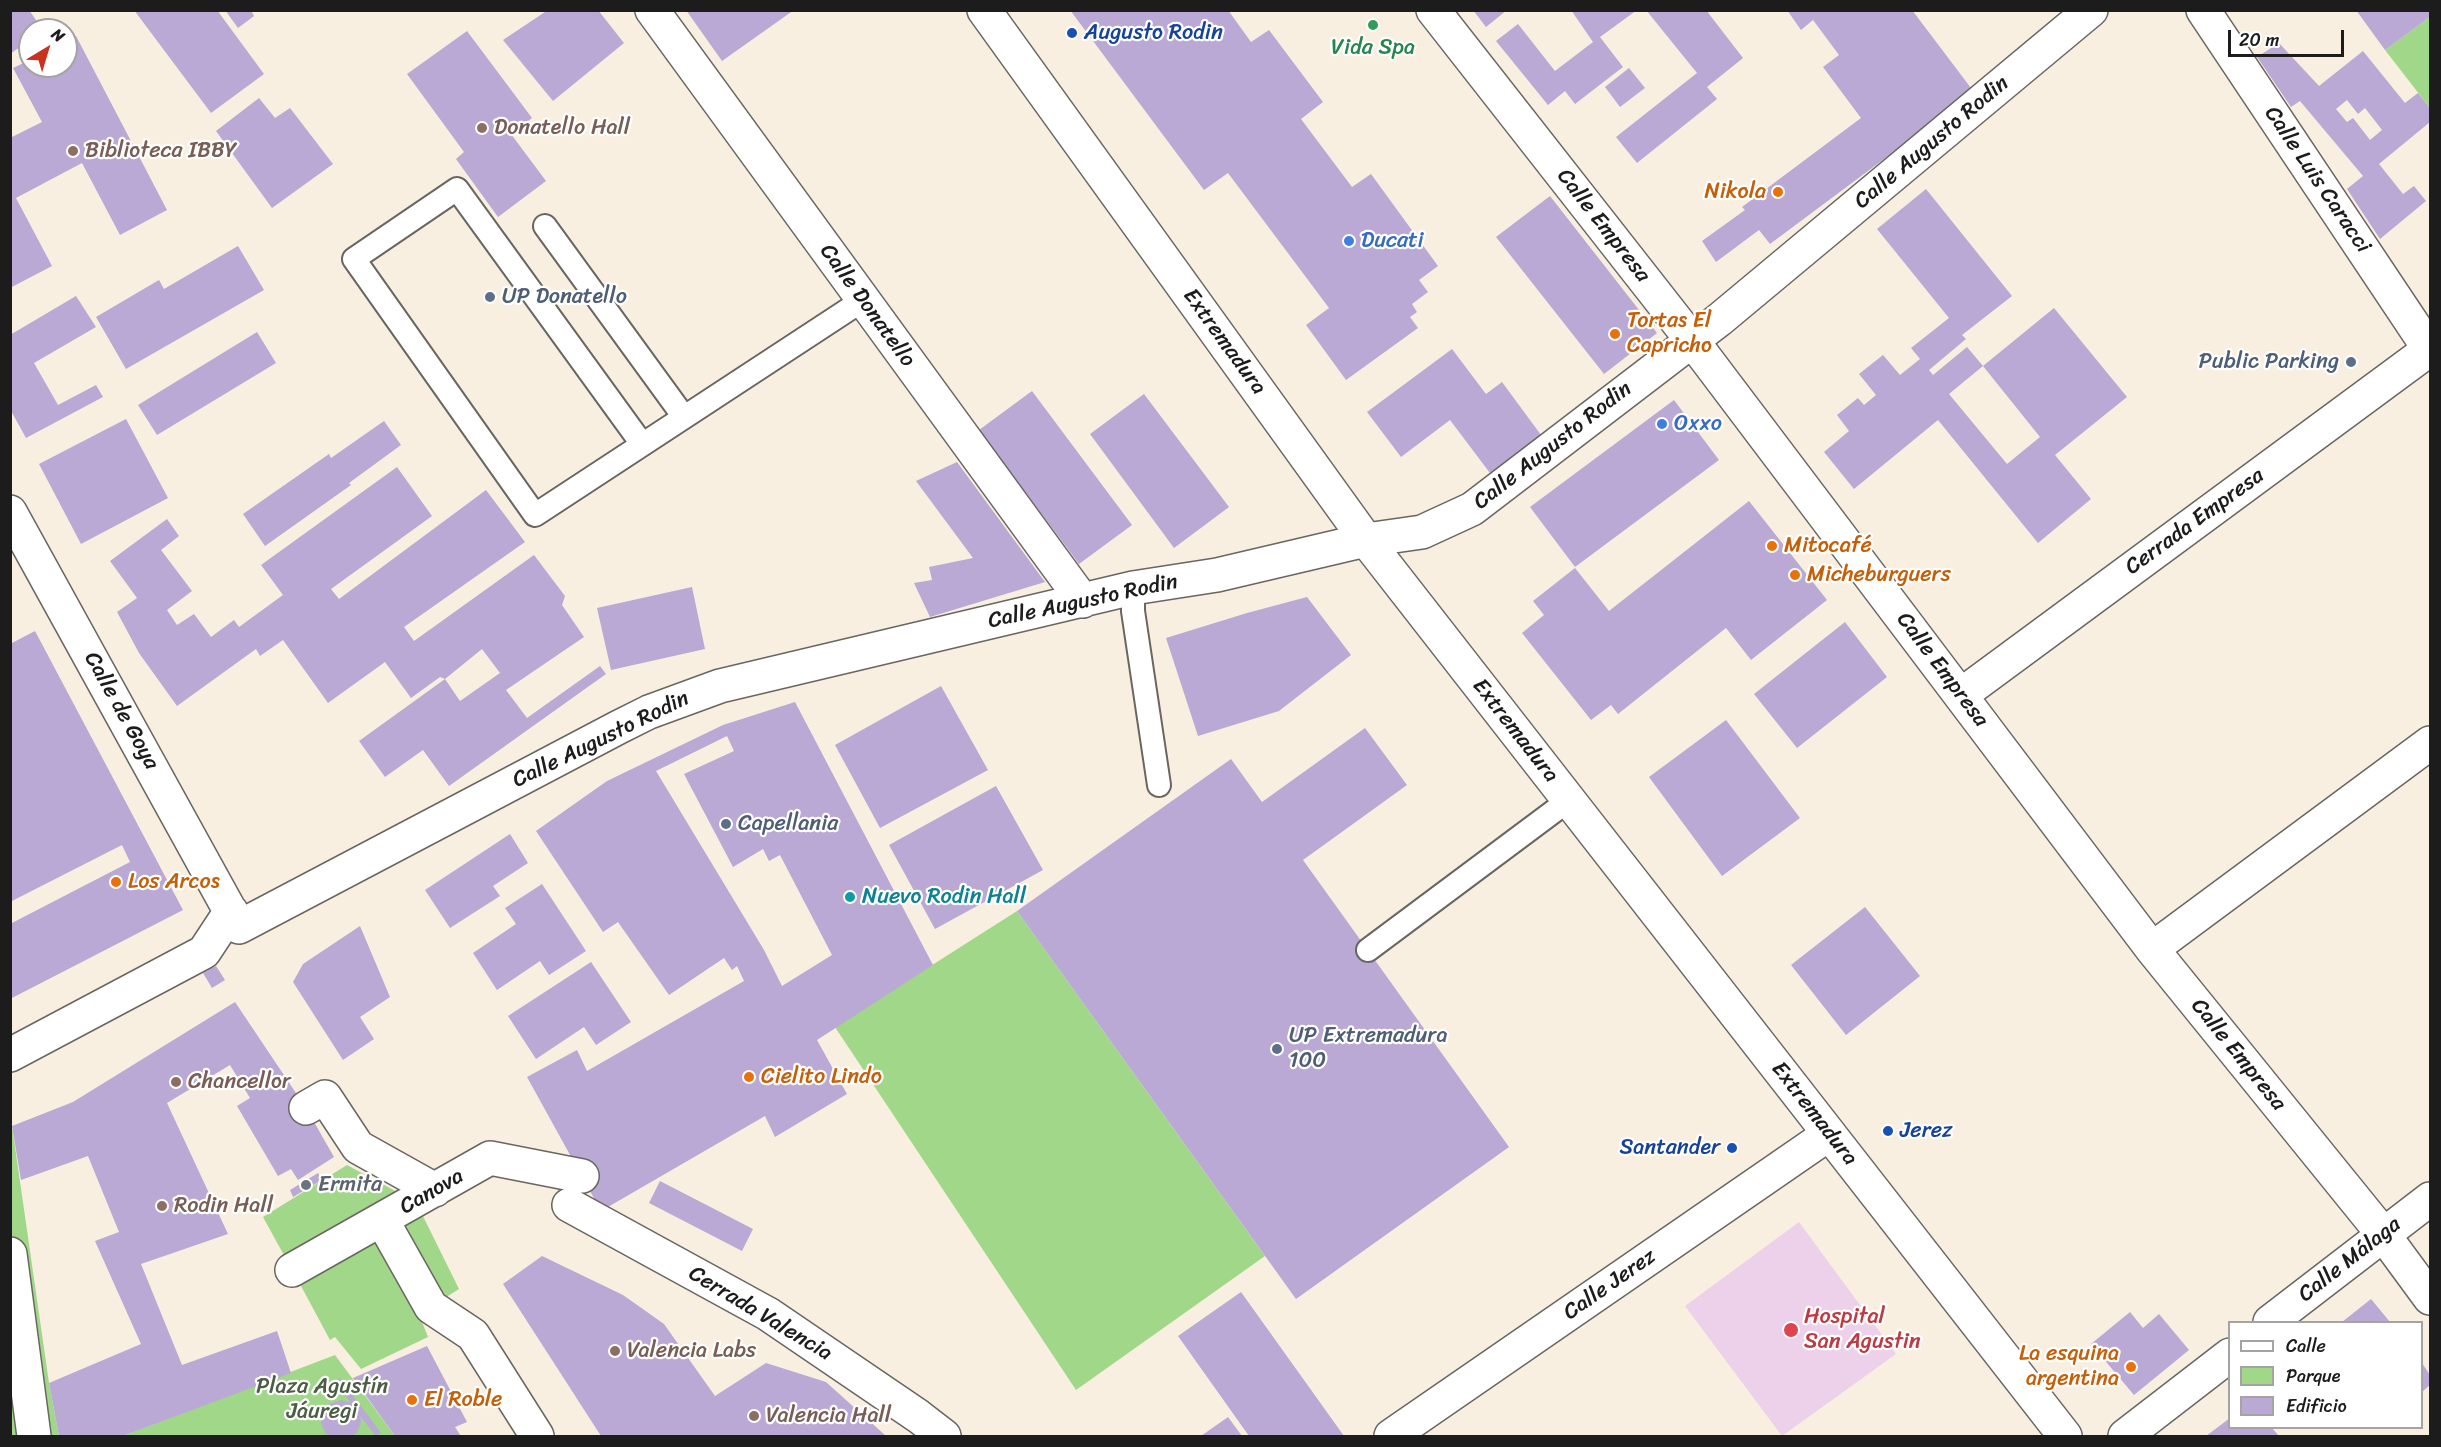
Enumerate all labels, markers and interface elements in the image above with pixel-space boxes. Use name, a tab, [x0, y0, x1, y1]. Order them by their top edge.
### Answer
north arrow	[18, 18, 78, 78]
marker: Vida Spa	[1366, 18, 1380, 32]
scale bar	[2231, 18, 2346, 56]
text: N	[45, 20, 71, 50]
place label: Augusto Rodin	[1084, 20, 1223, 46]
text: 20 m	[2239, 24, 2279, 56]
marker: Augusto Rodin	[1065, 26, 1079, 40]
place label: Vida Spa	[1331, 35, 1415, 61]
street label: Calle Augusto Rodin	[1850, 71, 2014, 215]
street label: Calle Luis Caracci	[2258, 102, 2376, 258]
place label: Donatello Hall	[494, 115, 630, 141]
marker: Donatello Hall	[475, 121, 489, 135]
place label: Biblioteca IBBY	[85, 138, 237, 164]
marker: Biblioteca IBBY	[66, 144, 80, 158]
street label: Calle Empresa	[1551, 164, 1655, 288]
place label: Nikola	[1705, 179, 1766, 205]
marker: Nikola	[1771, 185, 1785, 199]
place label: Ducati	[1361, 228, 1424, 254]
marker: Ducati	[1342, 234, 1356, 248]
street label: Calle Donatello	[814, 239, 920, 373]
place label: UP Donatello	[502, 284, 627, 310]
street label: Extremadura	[1177, 284, 1271, 400]
marker: UP Donatello	[483, 290, 497, 304]
place label: Tortas El Capricho	[1627, 308, 1712, 360]
marker: Tortas El Capricho	[1608, 327, 1622, 341]
place label: Public Parking	[2199, 349, 2339, 375]
marker: Public Parking	[2344, 355, 2358, 369]
street label: Calle Augusto Rodin	[1469, 376, 1637, 516]
place label: Oxxo	[1674, 411, 1722, 437]
marker: Oxxo	[1655, 417, 1669, 431]
street label: Cerrada Empresa	[2121, 463, 2269, 581]
place label: Mitocafé	[1784, 533, 1872, 559]
marker: Mitocafé	[1765, 539, 1779, 553]
place label: Micheburguers	[1807, 562, 1951, 588]
marker: Micheburguers	[1788, 568, 1802, 582]
street label: Calle Augusto Rodin	[986, 569, 1180, 635]
street label: Calle Empresa	[1890, 608, 1994, 732]
street label: Calle de Goya	[78, 648, 164, 774]
street label: Extremadura	[1466, 674, 1564, 788]
street label: Calle Augusto Rodin	[508, 686, 694, 794]
place label: Capellania	[738, 811, 838, 837]
marker: Capellania	[719, 817, 733, 831]
place label: Los Arcos	[128, 869, 220, 895]
marker: Los Arcos	[109, 875, 123, 889]
place label: Nuevo Rodin Hall	[862, 884, 1026, 910]
marker: Nuevo Rodin Hall	[843, 890, 857, 904]
street label: Calle Empresa	[2185, 994, 2291, 1116]
place label: UP Extremadura 100	[1289, 1023, 1447, 1074]
marker: UP Extremadura 100	[1270, 1042, 1284, 1056]
street label: Extremadura	[1765, 1057, 1863, 1171]
place label: Cielito Lindo	[761, 1064, 882, 1090]
place label: Chancellor	[188, 1069, 291, 1095]
marker: Cielito Lindo	[742, 1070, 756, 1084]
marker: Chancellor	[169, 1075, 183, 1089]
place label: Jerez	[1900, 1118, 1952, 1144]
marker: Jerez	[1881, 1124, 1895, 1138]
place label: Santander	[1619, 1135, 1720, 1161]
marker: Santander	[1725, 1141, 1739, 1155]
street label: Canova	[395, 1163, 469, 1221]
place label: Ermita	[318, 1172, 382, 1198]
marker: Ermita	[299, 1178, 313, 1192]
place label: Rodin Hall	[174, 1193, 273, 1219]
marker: Rodin Hall	[155, 1199, 169, 1213]
street label: Calle Málaga	[2293, 1212, 2407, 1308]
street label: Calle Jerez	[1559, 1244, 1661, 1326]
street label: Cerrada Valencia	[684, 1261, 836, 1367]
place label: Hospital San Agustin	[1804, 1304, 1921, 1356]
marker: Hospital San Agustin	[1782, 1321, 1800, 1339]
legend	[2228, 1321, 2423, 1429]
text: Calle	[2286, 1330, 2326, 1362]
place label: Valencia Labs	[627, 1338, 756, 1364]
place label: La esquina argentina	[2019, 1341, 2119, 1392]
marker: Valencia Labs	[608, 1344, 622, 1358]
marker: La esquina argentina	[2124, 1360, 2138, 1374]
text: Parque	[2286, 1360, 2340, 1392]
park label: Plaza Agustín Jáuregi	[256, 1374, 388, 1426]
place label: El Roble	[424, 1387, 502, 1413]
text: Edificio	[2286, 1390, 2347, 1422]
marker: El Roble	[405, 1393, 419, 1407]
place label: Valencia Hall	[766, 1403, 891, 1429]
marker: Valencia Hall	[747, 1409, 761, 1423]

